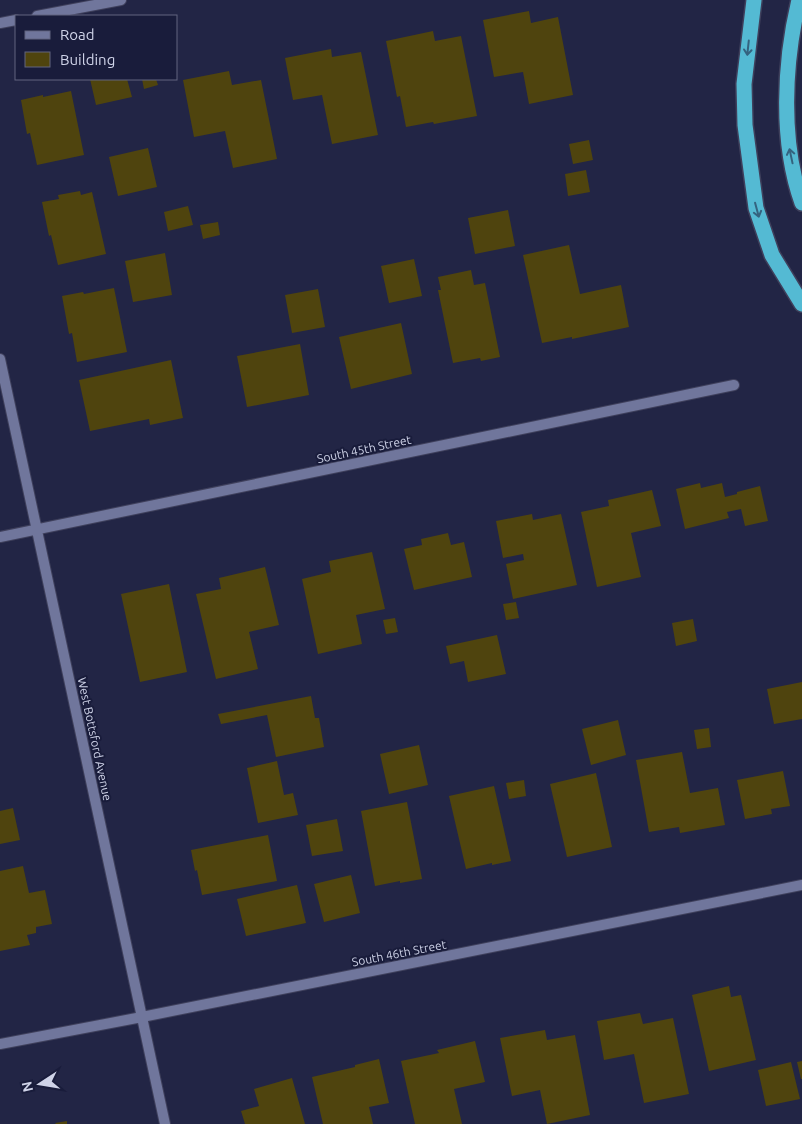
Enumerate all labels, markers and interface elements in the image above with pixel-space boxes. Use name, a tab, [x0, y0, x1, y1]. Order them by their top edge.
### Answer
legend	[15, 15, 178, 80]
text: Road	[60, 26, 95, 43]
one-way arrow	[743, 40, 753, 56]
text: Building	[60, 51, 115, 68]
one-way arrow	[785, 148, 795, 164]
one-way arrow	[753, 201, 762, 217]
street label: South 45th Street	[316, 433, 412, 465]
street label: West Bottsford Avenue	[76, 676, 114, 802]
street label: South 46th Street	[351, 937, 448, 969]
north arrow	[15, 1059, 65, 1109]
text: N	[18, 1080, 36, 1093]

